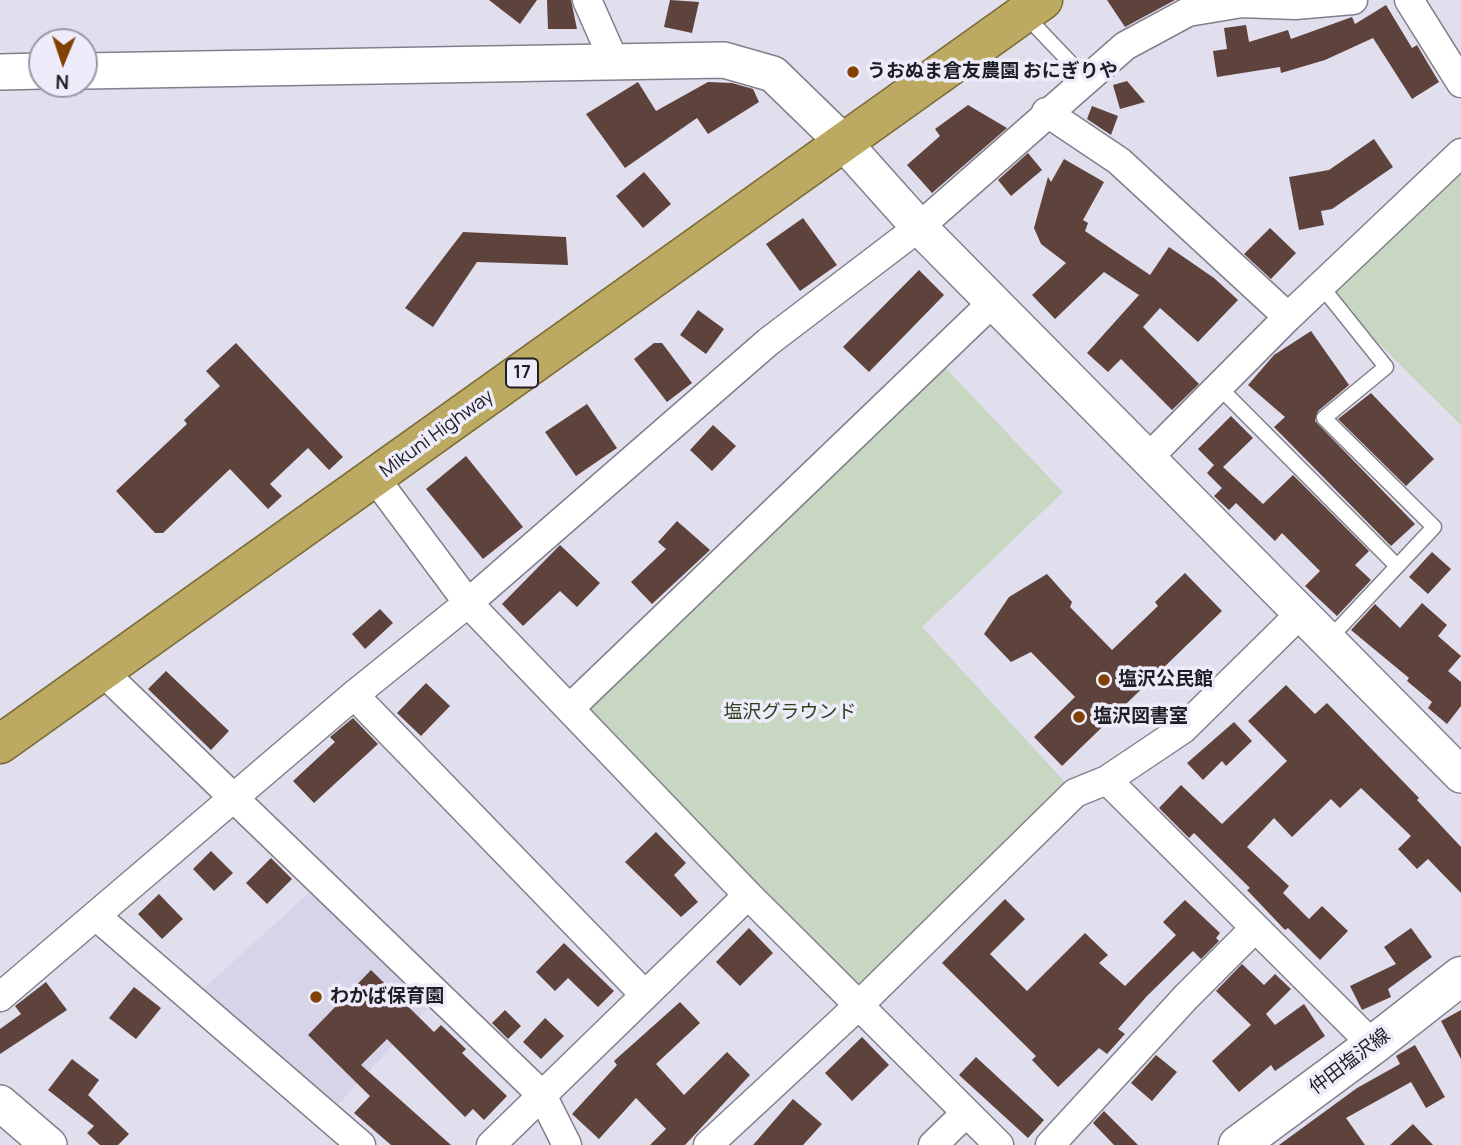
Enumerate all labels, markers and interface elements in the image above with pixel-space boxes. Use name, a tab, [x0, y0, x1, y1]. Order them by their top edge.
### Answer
north arrow	[28, 28, 98, 98]
place label: うおぬま倉友農園 おにぎりや	[867, 61, 1118, 83]
marker: うおぬま倉友農園 おにぎりや	[845, 64, 861, 80]
text: N	[55, 69, 70, 95]
road number: 17	[506, 358, 538, 388]
street label: Mikuni Highway	[376, 385, 498, 483]
place label: 塩沢公民館	[1118, 669, 1213, 691]
marker: 塩沢公民館	[1096, 672, 1112, 688]
park label: 塩沢グラウンド	[724, 702, 856, 724]
place label: 塩沢図書室	[1093, 706, 1188, 728]
marker: 塩沢図書室	[1071, 709, 1087, 725]
place label: わかば保育園	[330, 986, 444, 1008]
marker: わかば保育園	[308, 989, 324, 1005]
street label: 仲田塩沢線	[1305, 1024, 1395, 1100]

